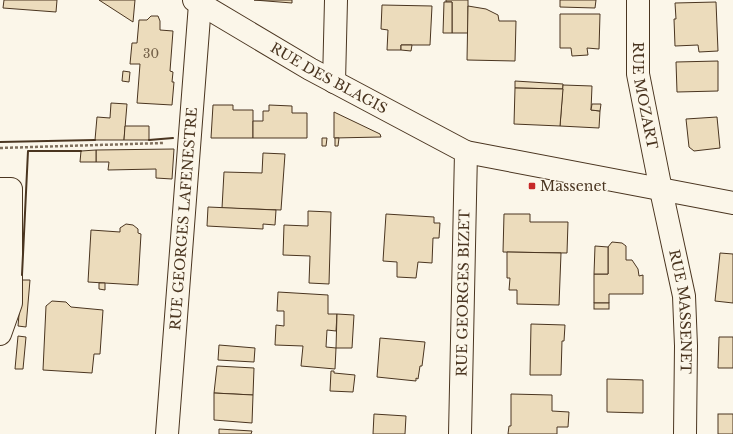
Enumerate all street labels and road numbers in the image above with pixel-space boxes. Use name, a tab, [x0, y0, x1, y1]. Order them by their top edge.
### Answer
street label: RUE DES BLAGIS	[267, 39, 391, 118]
street label: RUE MOZART	[629, 42, 662, 151]
street label: RUE GEORGES LAFENESTRE	[166, 107, 201, 331]
street label: RUE GEORGES BIZET	[453, 209, 473, 377]
street label: RUE MASSENET	[665, 248, 695, 374]

